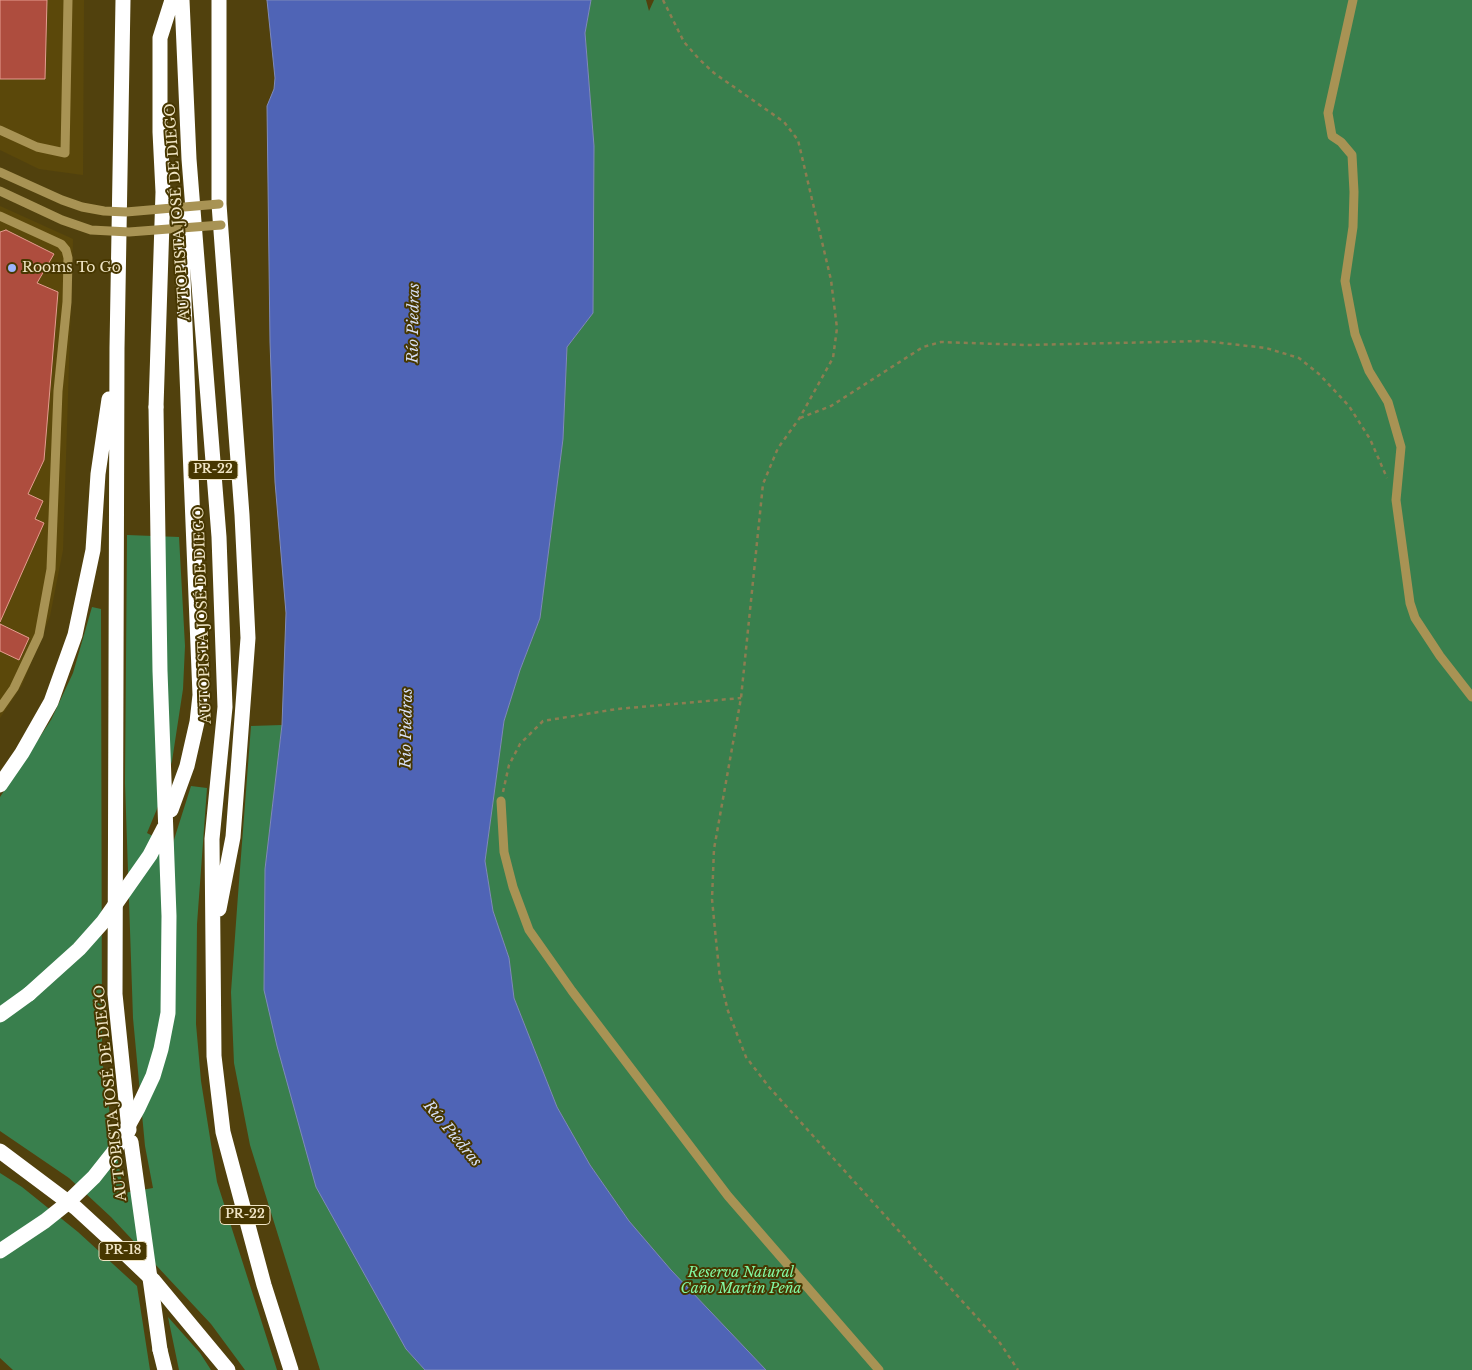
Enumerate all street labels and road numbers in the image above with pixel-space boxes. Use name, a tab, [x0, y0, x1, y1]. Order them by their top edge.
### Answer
street label: AUTOPISTA JOSÉ DE DIEGO	[162, 103, 194, 321]
road number: PR-22	[188, 460, 238, 480]
street label: AUTOPISTA JOSÉ DE DIEGO	[191, 506, 215, 724]
street label: AUTOPISTA JOSÉ DE DIEGO	[91, 984, 131, 1202]
road number: PR-22	[220, 1206, 270, 1224]
road number: PR-18	[99, 1242, 147, 1260]

